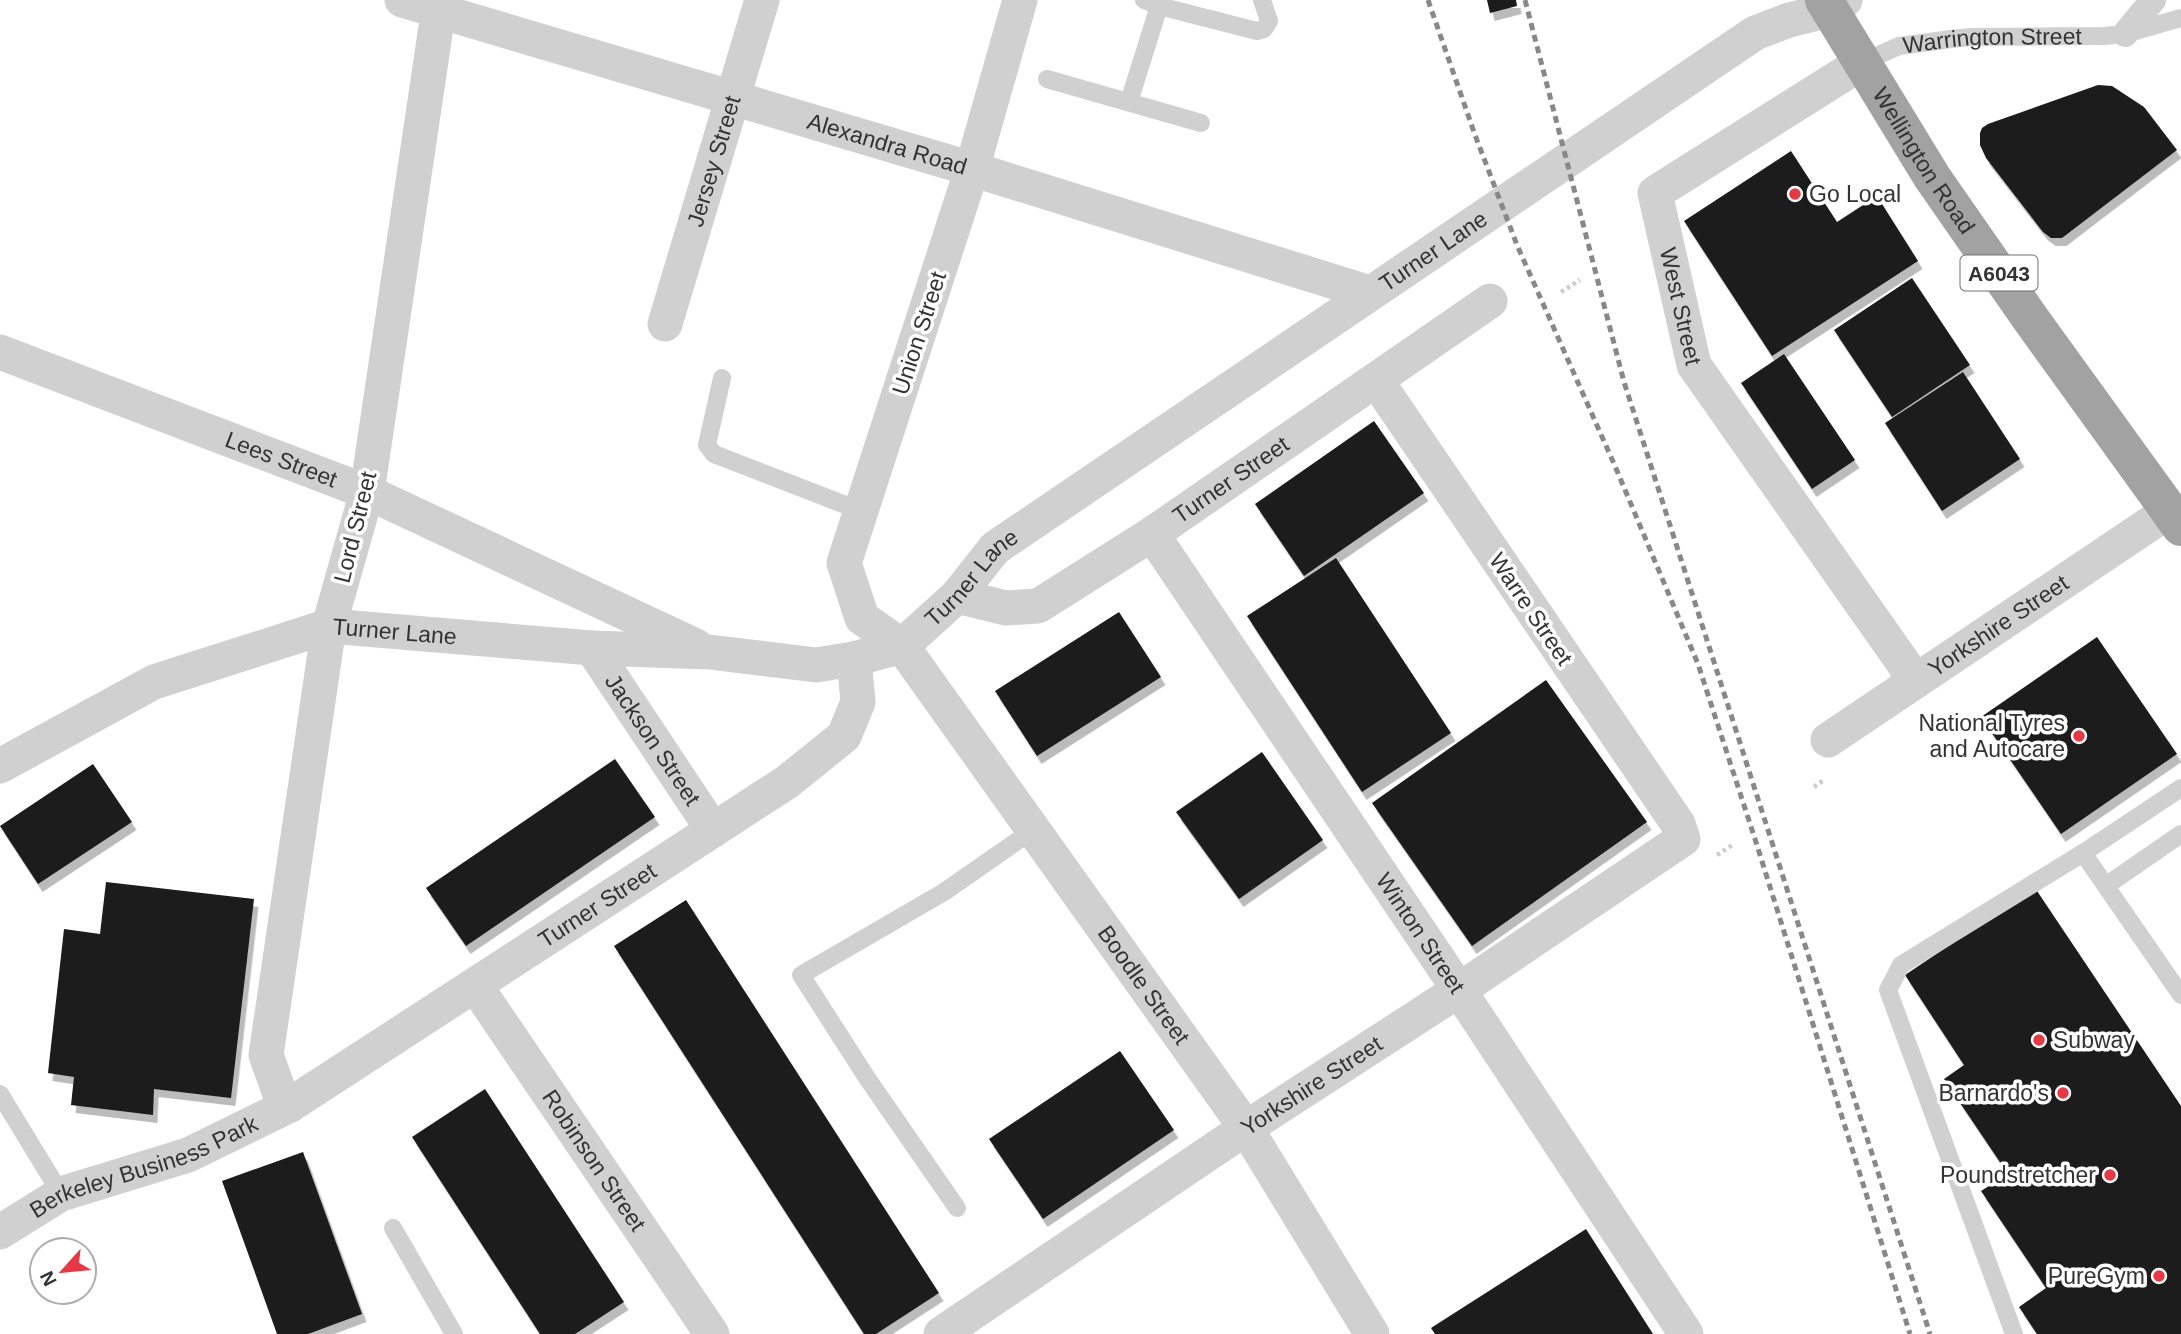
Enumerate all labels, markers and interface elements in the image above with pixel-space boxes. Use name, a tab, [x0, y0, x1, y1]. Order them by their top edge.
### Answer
street label: Warrington Street	[1901, 23, 2082, 58]
street label: Wellington Road	[1867, 83, 1980, 239]
street label: Jersey Street	[682, 92, 746, 230]
street label: Alexandra Road	[804, 108, 970, 180]
place label: Go Local	[1809, 181, 1901, 207]
marker: Go Local	[1787, 186, 1803, 202]
street label: Turner Lane	[1374, 205, 1492, 297]
street label: West Street	[1655, 245, 1707, 368]
road number: A6043	[1960, 256, 2038, 290]
street label: Union Street	[887, 268, 951, 398]
street label: Lees Street	[222, 426, 341, 493]
street label: Turner Street	[1168, 430, 1294, 529]
street label: Lord Street	[329, 468, 382, 585]
street label: Turner Lane	[920, 523, 1023, 632]
street label: Warre Street	[1484, 548, 1578, 670]
street label: Yorkshire Street	[1923, 569, 2074, 682]
street label: Turner Lane	[331, 613, 458, 650]
street label: Jackson Street	[600, 669, 706, 811]
place label: National Tyres and Autocare	[1918, 710, 2065, 762]
marker: National Tyres and Autocare	[2071, 728, 2087, 744]
street label: Turner Street	[534, 857, 661, 953]
street label: Winton Street	[1371, 868, 1471, 999]
street label: Boodle Street	[1093, 921, 1195, 1050]
place label: Subway	[2053, 1027, 2135, 1053]
street label: Yorkshire Street	[1236, 1030, 1387, 1141]
marker: Subway	[2031, 1032, 2047, 1048]
place label: Barnardo's	[1938, 1080, 2049, 1106]
street label: Robinson Street	[537, 1085, 652, 1236]
marker: Barnardo's	[2055, 1085, 2071, 1101]
street label: Berkeley Business Park	[25, 1110, 262, 1223]
place label: Poundstretcher	[1940, 1162, 2096, 1188]
marker: Poundstretcher	[2102, 1167, 2118, 1183]
north arrow	[28, 1236, 98, 1306]
place label: PureGym	[2048, 1263, 2145, 1289]
text: N	[36, 1268, 61, 1289]
marker: PureGym	[2151, 1268, 2167, 1284]

